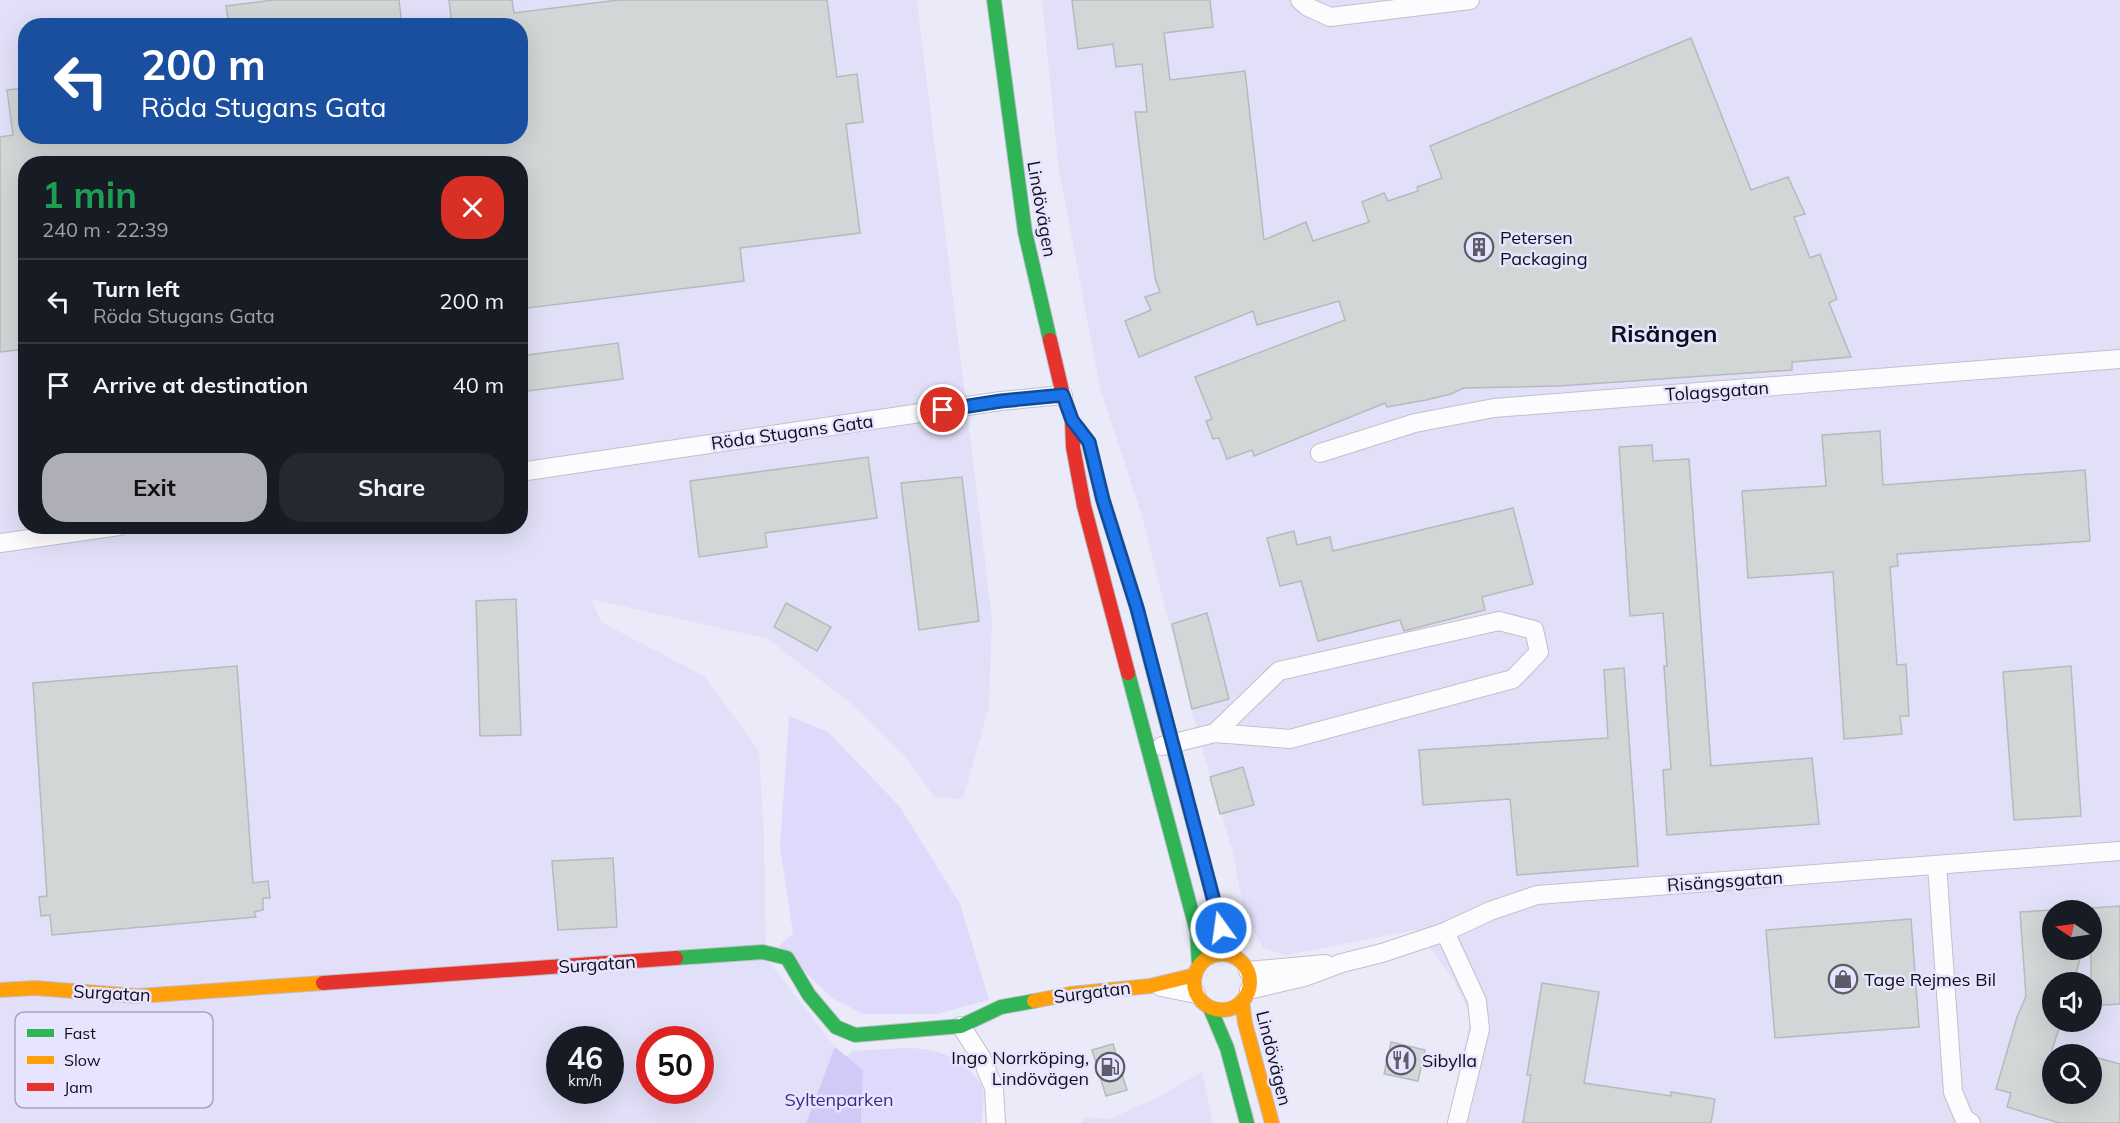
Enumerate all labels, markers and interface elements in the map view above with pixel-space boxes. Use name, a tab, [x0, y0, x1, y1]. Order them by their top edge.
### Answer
text: 200 m	[141, 38, 266, 91]
icon: left	[42, 42, 120, 120]
text: Röda Stugans Gata	[141, 90, 386, 124]
street label: Lindövägen	[1022, 159, 1062, 259]
text: 1 min	[42, 172, 137, 217]
button: close	[441, 176, 504, 239]
text: 240 m · 22:39	[42, 217, 168, 242]
place label: Petersen Packaging	[1500, 226, 1588, 270]
building icon: Petersen Packaging	[1463, 231, 1495, 263]
text: Turn left	[93, 275, 180, 303]
icon: left	[42, 285, 75, 318]
text: 200 m	[439, 287, 504, 315]
text: Röda Stugans Gata	[93, 303, 275, 328]
district label: Risängen	[1610, 318, 1718, 348]
icon: arrive	[42, 369, 75, 402]
text: Arrive at destination	[93, 371, 308, 399]
text: 40 m	[453, 371, 504, 399]
street label: Tolagsgatan	[1664, 376, 1770, 406]
pin	[917, 384, 968, 435]
icon: arrive	[926, 393, 959, 426]
street label: Röda Stugans Gata	[709, 409, 875, 455]
button: Exit	[42, 453, 267, 522]
button: Share	[279, 453, 504, 522]
street label: Risängsgatan	[1666, 865, 1784, 897]
position arrow	[1189, 896, 1253, 960]
north arrow	[2042, 900, 2102, 960]
map controls	[2042, 900, 2102, 1104]
street label: Surgatan	[558, 950, 636, 978]
shop icon: Tage Rejmes Bil	[1827, 963, 1859, 995]
place label: Tage Rejmes Bil	[1864, 968, 1996, 991]
button: sound	[2042, 972, 2102, 1032]
street label: Surgatan	[1052, 976, 1132, 1008]
street label: Surgatan	[73, 979, 151, 1007]
street label: Lindövägen	[1251, 1008, 1297, 1108]
legend	[15, 1012, 213, 1108]
text: Fast	[64, 1023, 96, 1043]
speed limit sign: 50	[636, 1026, 714, 1104]
text: 46	[567, 1039, 603, 1077]
restaurant icon: Sibylla	[1385, 1044, 1417, 1076]
button: search	[2042, 1044, 2102, 1104]
place label: Ingo Norrköping, Lindövägen	[951, 1046, 1089, 1090]
place label: Sibylla	[1422, 1049, 1477, 1072]
text: Slow	[64, 1050, 101, 1070]
fuel station icon: Ingo Norrköping, Lindövägen	[1094, 1051, 1126, 1083]
text: km/h	[568, 1071, 602, 1090]
text: Jam	[64, 1077, 93, 1097]
park label: Syltenparken	[784, 1088, 894, 1111]

